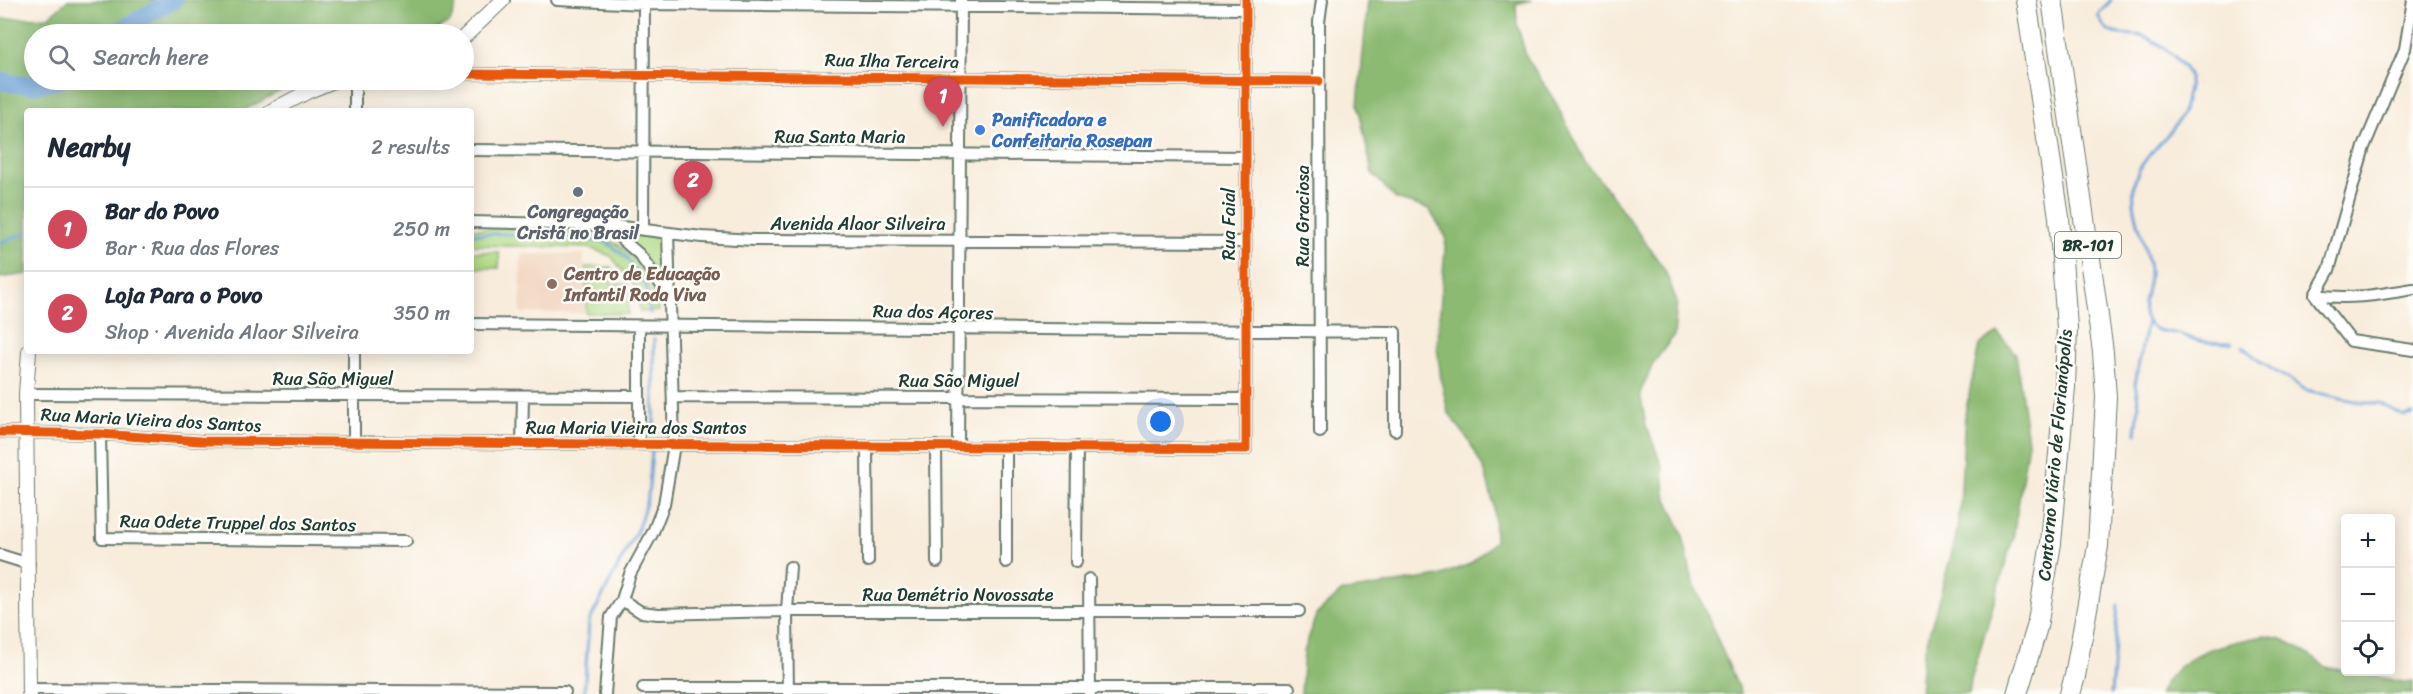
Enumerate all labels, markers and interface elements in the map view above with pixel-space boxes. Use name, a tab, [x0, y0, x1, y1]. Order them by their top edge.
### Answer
search box	[24, 24, 474, 90]
text: Search here	[93, 38, 209, 77]
icon: search	[45, 41, 78, 74]
street label: Rua Ilha Terceira	[825, 44, 959, 78]
pin: 1	[924, 78, 962, 127]
place label: Panificadora e Confeitaria Rosepan	[991, 104, 1153, 157]
street label: Rua Santa Maria	[775, 121, 905, 153]
marker: Panificadora e Confeitaria Rosepan	[973, 123, 987, 137]
text: Nearby	[48, 124, 130, 170]
text: 2 results	[371, 130, 450, 165]
pin: 2	[674, 162, 712, 211]
street label: Rua Graciosa	[1287, 165, 1319, 267]
marker: Congregação Cristã no Brasil	[571, 185, 585, 199]
street label: Rua Faial	[1213, 187, 1245, 260]
text: Bar do Povo	[105, 192, 219, 231]
place label: Congregação Cristã no Brasil	[516, 196, 640, 249]
street label: Avenida Alaor Silveira	[770, 208, 945, 240]
text: 1	[63, 212, 72, 247]
text: 250 m	[393, 212, 450, 247]
text: Bar · Rua das Flores	[105, 231, 279, 266]
road number: BR-101	[2055, 232, 2121, 258]
place label: Centro de Educação Infantil Roda Viva	[563, 258, 720, 311]
text: Loja Para o Povo	[105, 276, 263, 315]
marker: Centro de Educação Infantil Roda Viva	[545, 277, 559, 291]
street label: Rua dos Açores	[872, 295, 994, 329]
text: 2	[62, 296, 73, 331]
text: 350 m	[394, 296, 450, 331]
text: Shop · Avenida Alaor Silveira	[105, 315, 359, 350]
street label: Contorno Viário de Florianópolis	[2028, 327, 2082, 582]
street label: Rua São Miguel	[273, 363, 394, 395]
street label: Rua São Miguel	[899, 365, 1020, 397]
street label: Rua Maria Vieira dos Santos	[40, 398, 263, 442]
your location	[1146, 407, 1175, 436]
street label: Rua Maria Vieira dos Santos	[526, 412, 747, 444]
street label: Rua Odete Truppel dos Santos	[120, 505, 357, 541]
map controls	[2341, 514, 2395, 676]
button: +	[2341, 514, 2395, 568]
button: −	[2341, 568, 2395, 622]
street label: Rua Demétrio Novossate	[863, 579, 1054, 611]
button: locate	[2341, 622, 2395, 676]

